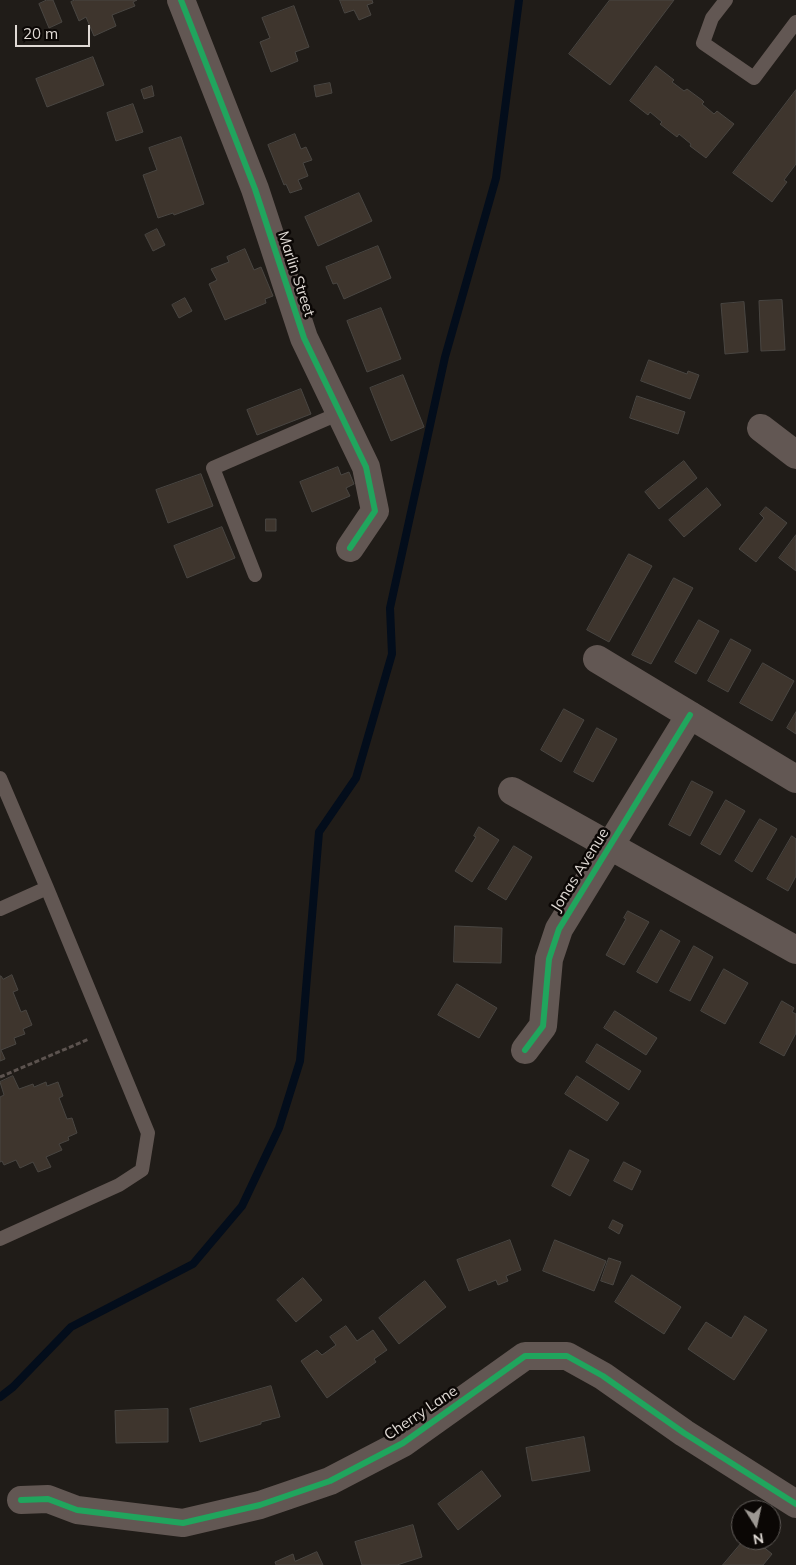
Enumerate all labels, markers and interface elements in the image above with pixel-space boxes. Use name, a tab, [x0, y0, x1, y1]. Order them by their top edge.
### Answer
scale bar	[18, 15, 92, 47]
text: 20 m	[23, 24, 58, 43]
street label: Marlin Street	[274, 229, 318, 319]
street label: Jonas Avenue	[547, 825, 613, 915]
street label: Cherry Lane	[381, 1382, 461, 1444]
north arrow	[731, 1500, 781, 1550]
text: N	[752, 1529, 765, 1549]

